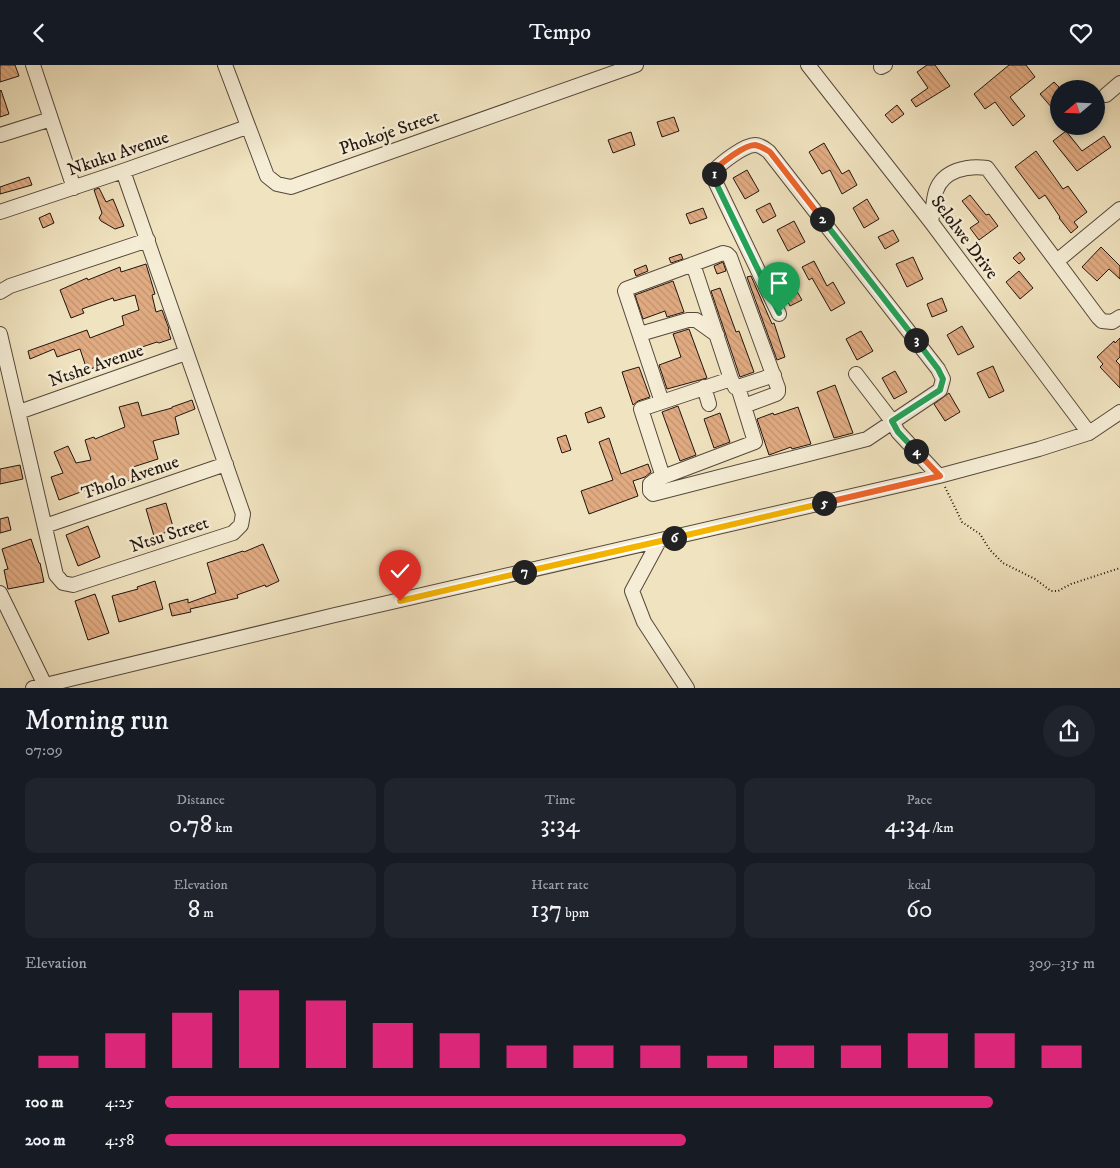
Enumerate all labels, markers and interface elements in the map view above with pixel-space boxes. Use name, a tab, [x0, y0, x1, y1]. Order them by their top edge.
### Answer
icon: back	[25, 19, 53, 47]
text: Tempo	[529, 19, 591, 46]
icon: heart	[1067, 19, 1095, 47]
north arrow	[1050, 80, 1105, 135]
map controls	[1050, 80, 1105, 135]
street label: Phokoje Street	[336, 105, 442, 160]
street label: Nkuku Avenue	[65, 126, 172, 182]
pin: 1	[702, 161, 726, 187]
text: 1	[712, 165, 717, 183]
street label: Selolwe Drive	[926, 191, 1003, 284]
pin: 2	[810, 207, 834, 231]
text: 2	[819, 210, 826, 228]
pin	[758, 262, 800, 313]
icon: arrive	[765, 269, 793, 297]
pin: 3	[904, 327, 928, 353]
text: 3	[914, 331, 919, 349]
street label: Ntshe Avenue	[46, 339, 147, 392]
pin: 4	[904, 439, 928, 463]
text: 4	[912, 442, 921, 460]
street label: Tholo Avenue	[79, 451, 182, 505]
pin: 5	[812, 491, 836, 515]
text: 5	[821, 494, 828, 512]
street label: Ntsu Street	[127, 512, 212, 558]
pin: 6	[662, 525, 686, 551]
text: 6	[671, 529, 678, 547]
pin	[379, 550, 421, 601]
icon: check	[386, 557, 414, 585]
pin: 7	[512, 559, 536, 585]
text: 7	[521, 563, 528, 581]
text: Morning run	[25, 703, 169, 738]
button: share	[1043, 705, 1095, 757]
text: 07:09	[25, 740, 63, 760]
text: Distance	[177, 791, 225, 809]
text: Time	[545, 791, 575, 809]
text: Pace	[906, 791, 932, 809]
text: 0.78	[169, 809, 212, 840]
text: 3:34	[540, 809, 580, 840]
text: 4:34	[885, 809, 930, 840]
text: km	[212, 819, 233, 837]
text: /km	[930, 819, 954, 837]
text: Elevation	[174, 876, 228, 894]
text: Heart rate	[531, 876, 589, 894]
text: kcal	[908, 876, 931, 894]
text: 8	[188, 894, 200, 925]
text: 137	[531, 894, 562, 925]
text: 60	[906, 894, 933, 925]
text: m	[200, 904, 214, 922]
text: bpm	[562, 904, 589, 922]
text: Elevation	[25, 953, 87, 973]
text: 309–315 m	[1029, 953, 1095, 973]
text: 100 m	[25, 1092, 64, 1112]
text: 4:25	[105, 1092, 134, 1112]
text: 200 m	[25, 1130, 66, 1150]
text: 4:58	[105, 1130, 134, 1150]

